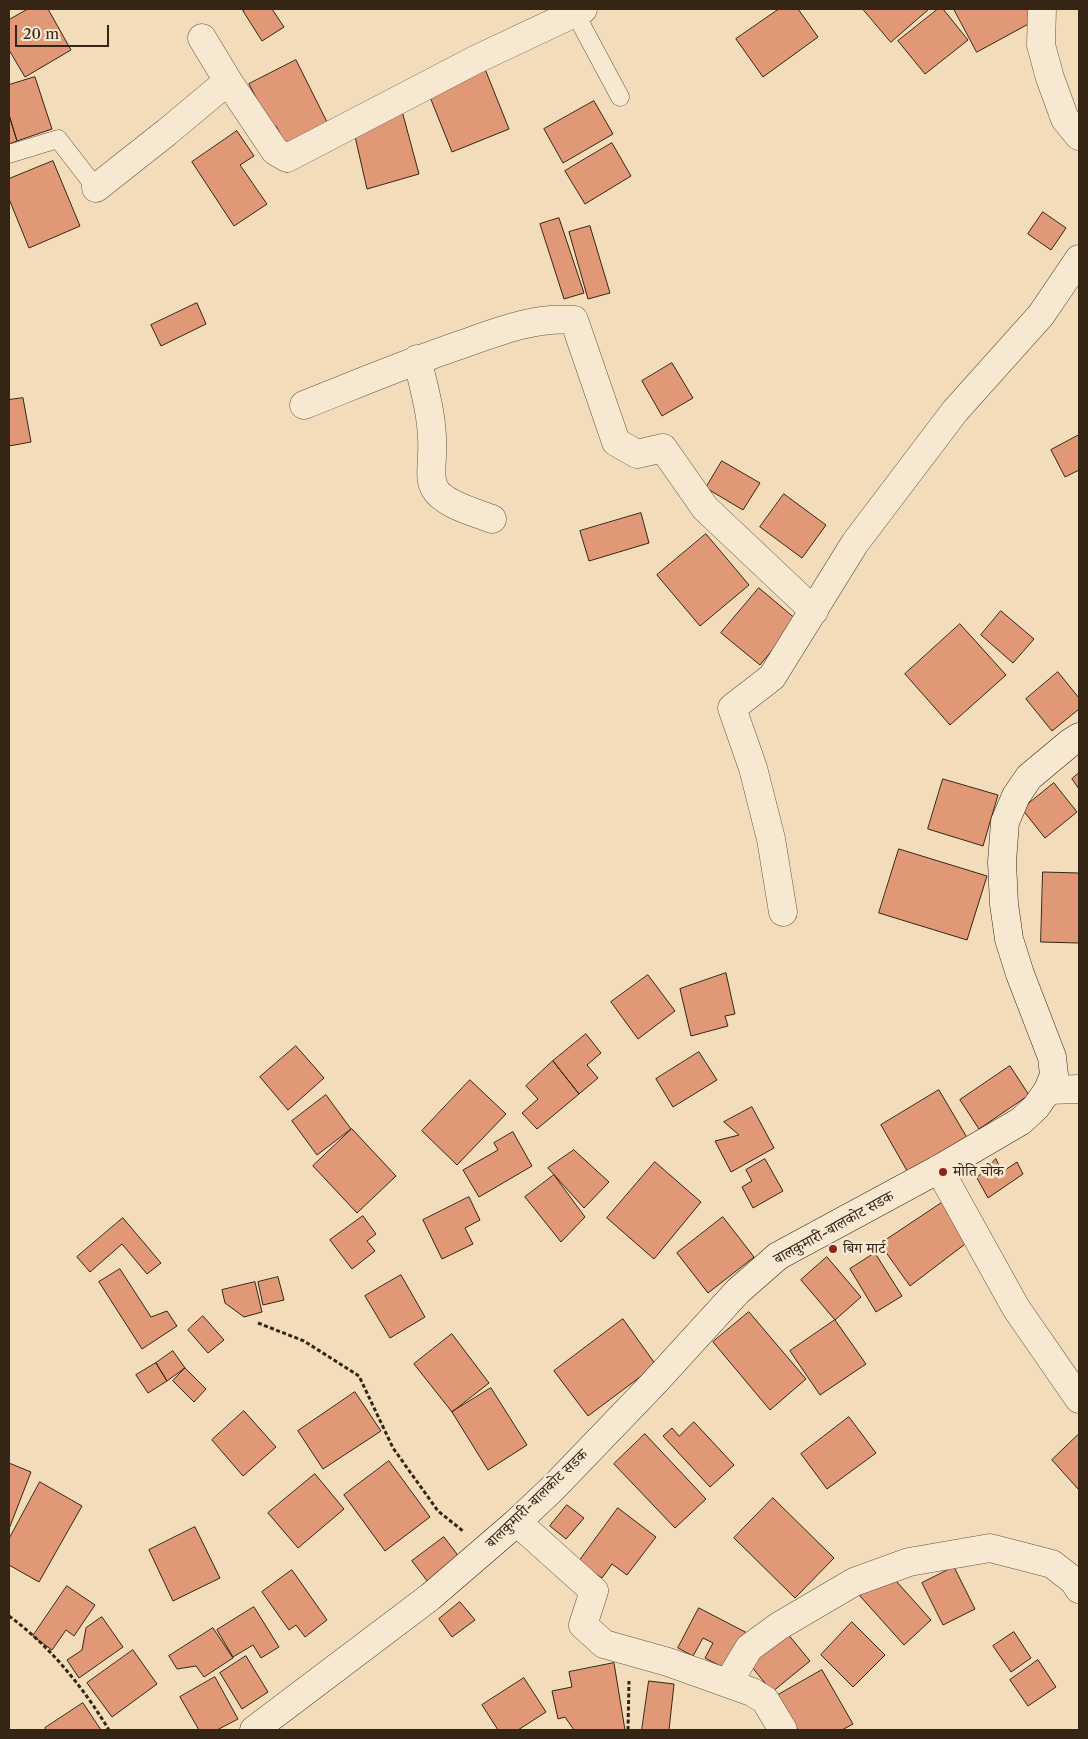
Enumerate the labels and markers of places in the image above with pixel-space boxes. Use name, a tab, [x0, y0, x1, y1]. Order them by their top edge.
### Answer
place label: मोति चोक	[953, 1163, 1004, 1181]
marker: मोति चोक	[937, 1166, 949, 1178]
place label: बिग मार्ट	[843, 1240, 885, 1258]
marker: बिग मार्ट	[827, 1243, 839, 1255]

